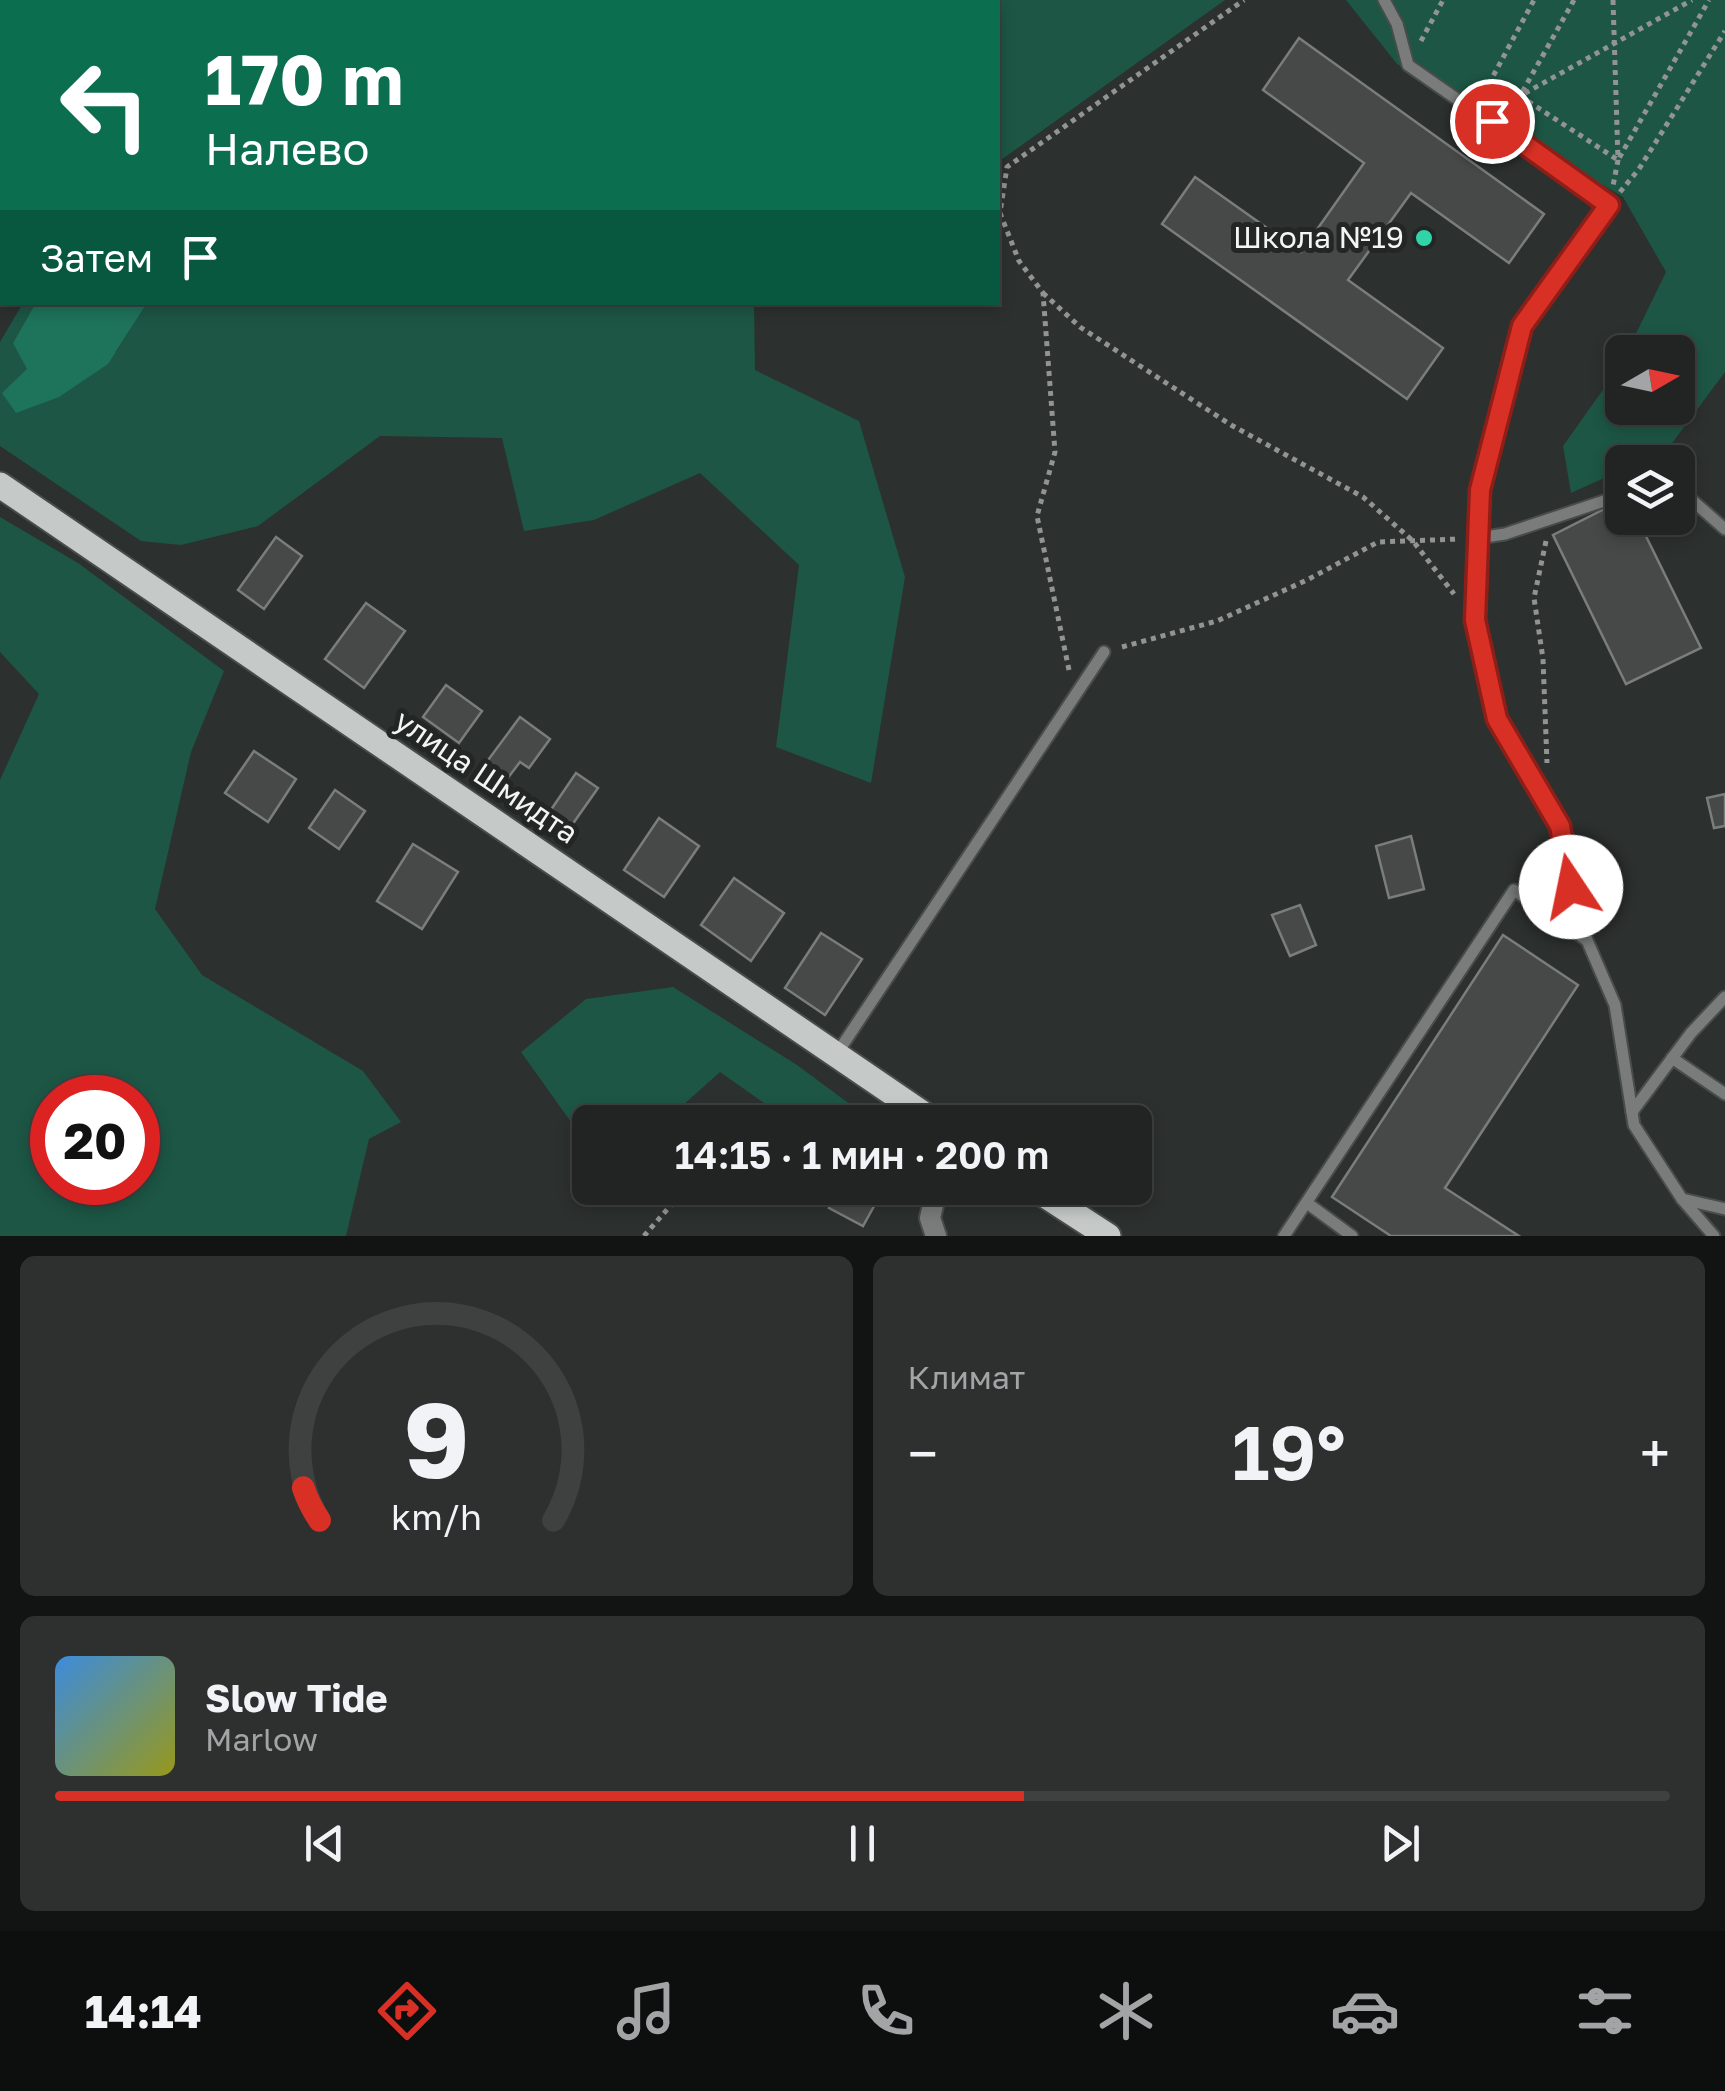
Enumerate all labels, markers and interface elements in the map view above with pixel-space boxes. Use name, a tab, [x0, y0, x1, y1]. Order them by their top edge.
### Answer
text: 170 m	[205, 36, 403, 120]
icon: left	[40, 40, 170, 170]
pin	[1450, 79, 1535, 164]
icon: arrive	[1465, 94, 1520, 149]
text: Налево	[205, 121, 369, 175]
place label: Школа №19	[1233, 219, 1404, 255]
marker: Школа №19	[1413, 227, 1435, 249]
icon: arrive	[173, 230, 228, 285]
text: Затем	[40, 235, 153, 280]
north arrow	[1605, 335, 1695, 425]
map controls	[1605, 335, 1695, 535]
button: layers	[1605, 445, 1695, 535]
street label: улица Шмидта	[388, 702, 585, 851]
position arrow	[1519, 835, 1623, 939]
speed limit sign: 20	[30, 1075, 160, 1205]
text: 14:15 · 1 мин · 200 m	[675, 1132, 1049, 1177]
text: Климат	[908, 1358, 1025, 1396]
text: 9	[403, 1376, 469, 1501]
text: 19°	[1232, 1406, 1346, 1497]
text: −	[908, 1420, 938, 1486]
text: +	[1640, 1420, 1670, 1486]
text: km/h	[391, 1495, 482, 1538]
text: Slow Tide	[205, 1675, 388, 1720]
text: Marlow	[205, 1720, 318, 1758]
icon: previous	[297, 1816, 352, 1871]
icon: pause	[835, 1816, 890, 1871]
icon: next	[1373, 1816, 1428, 1871]
icon: directions	[372, 1976, 442, 2046]
icon: music	[611, 1976, 681, 2046]
icon: phone	[851, 1976, 921, 2046]
icon: climate	[1091, 1976, 1161, 2046]
icon: car	[1330, 1976, 1400, 2046]
icon: filters	[1570, 1976, 1640, 2046]
text: 14:14	[85, 1984, 202, 2038]

